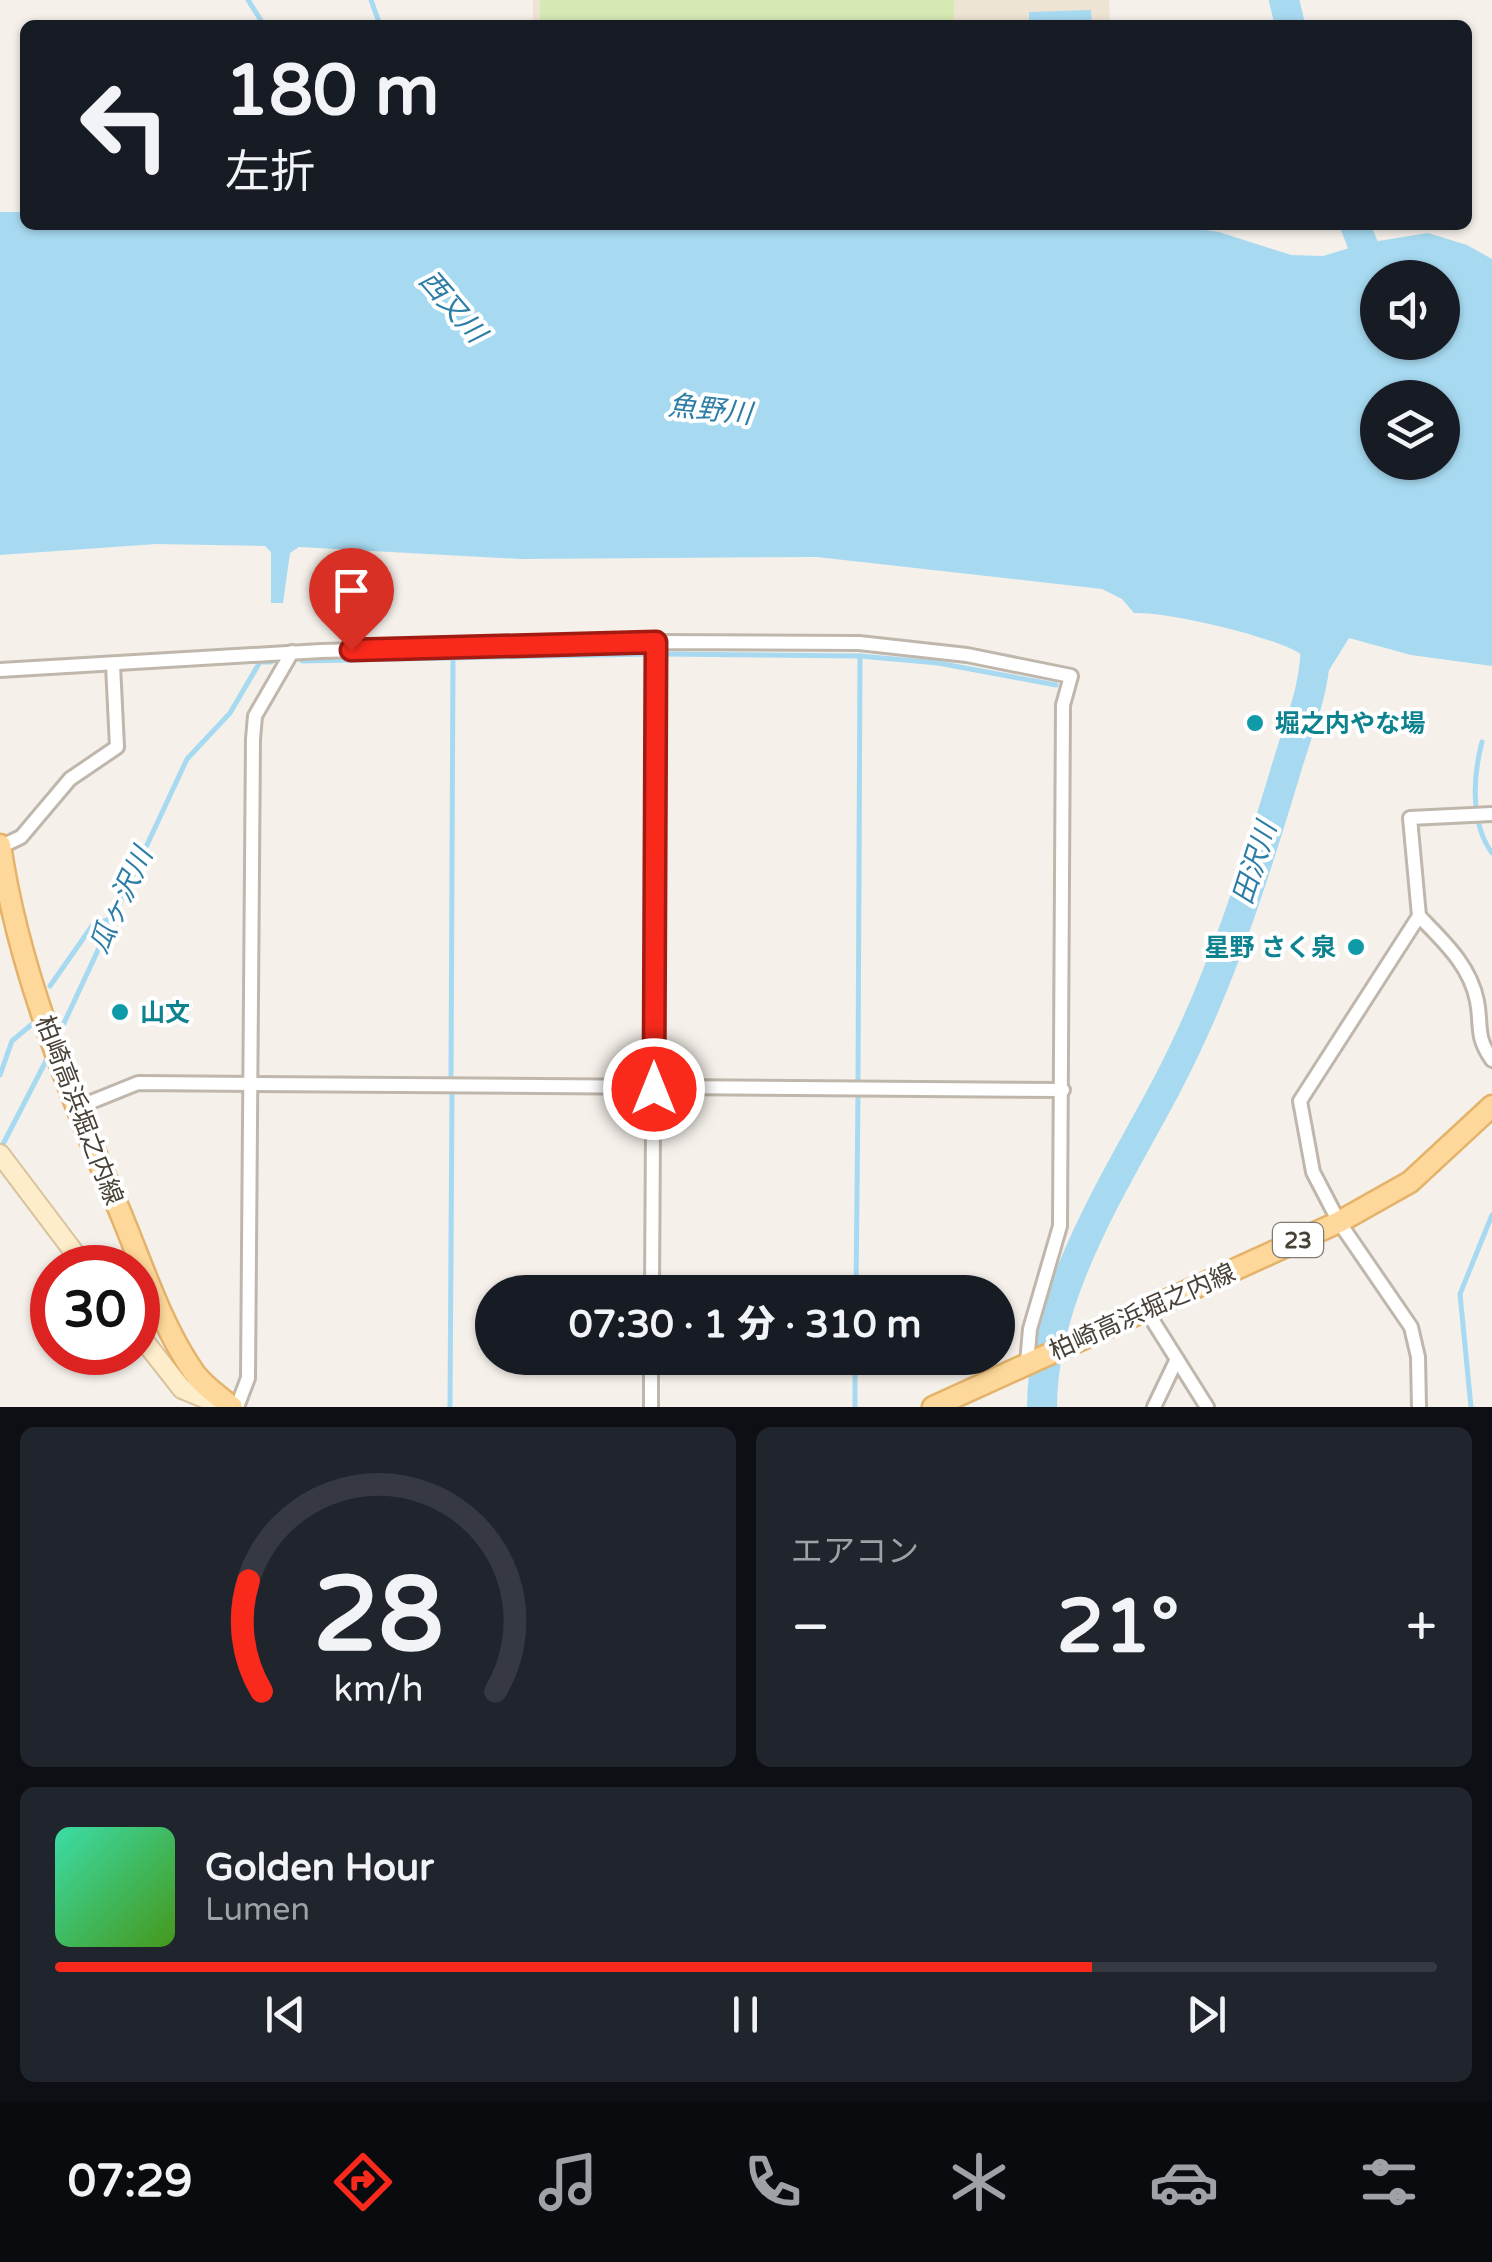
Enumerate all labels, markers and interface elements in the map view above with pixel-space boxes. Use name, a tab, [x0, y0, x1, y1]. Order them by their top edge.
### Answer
text: 180 m	[225, 50, 439, 134]
icon: left	[60, 60, 190, 190]
text: 左折	[225, 146, 315, 200]
map controls	[1360, 260, 1460, 480]
button: sound	[1360, 260, 1460, 360]
water label: 西又川	[412, 264, 495, 352]
button: layers	[1360, 380, 1460, 480]
water label: 魚野川	[666, 389, 756, 432]
pin	[309, 548, 394, 651]
icon: arrive	[324, 563, 379, 618]
place label: 堀之内やな場	[1275, 709, 1425, 739]
marker: 堀之内やな場	[1244, 712, 1266, 734]
water label: 田沢川	[1226, 815, 1285, 909]
water label: 瓜ヶ沢川	[82, 840, 161, 958]
place label: 星野 さく泉	[1204, 933, 1336, 963]
marker: 星野 さく泉	[1345, 936, 1367, 958]
place label: 山文	[140, 998, 190, 1028]
marker: 山文	[109, 1001, 131, 1023]
street label: 柏崎高浜堀之内線	[29, 1012, 129, 1209]
position arrow	[602, 1037, 706, 1141]
road number: 23	[1273, 1223, 1323, 1257]
speed limit sign: 30	[30, 1245, 160, 1375]
street label: 柏崎高浜堀之内線	[1045, 1258, 1240, 1366]
text: 07:30 · 1 分 · 310 m	[569, 1302, 921, 1348]
text: エアコン	[791, 1533, 919, 1571]
text: 28	[313, 1554, 443, 1679]
text: 21°	[1057, 1582, 1179, 1672]
text: −	[791, 1595, 830, 1661]
text: +	[1406, 1595, 1437, 1661]
text: km/h	[333, 1668, 423, 1711]
text: Golden Hour	[205, 1845, 434, 1891]
text: Lumen	[205, 1891, 310, 1929]
icon: previous	[258, 1987, 313, 2042]
icon: pause	[718, 1987, 773, 2042]
icon: next	[1179, 1987, 1234, 2042]
icon: directions	[328, 2147, 398, 2217]
icon: music	[533, 2147, 603, 2217]
icon: phone	[738, 2147, 808, 2217]
icon: climate	[944, 2147, 1014, 2217]
icon: car	[1149, 2147, 1219, 2217]
icon: filters	[1354, 2147, 1424, 2217]
text: 07:29	[68, 2155, 192, 2209]

